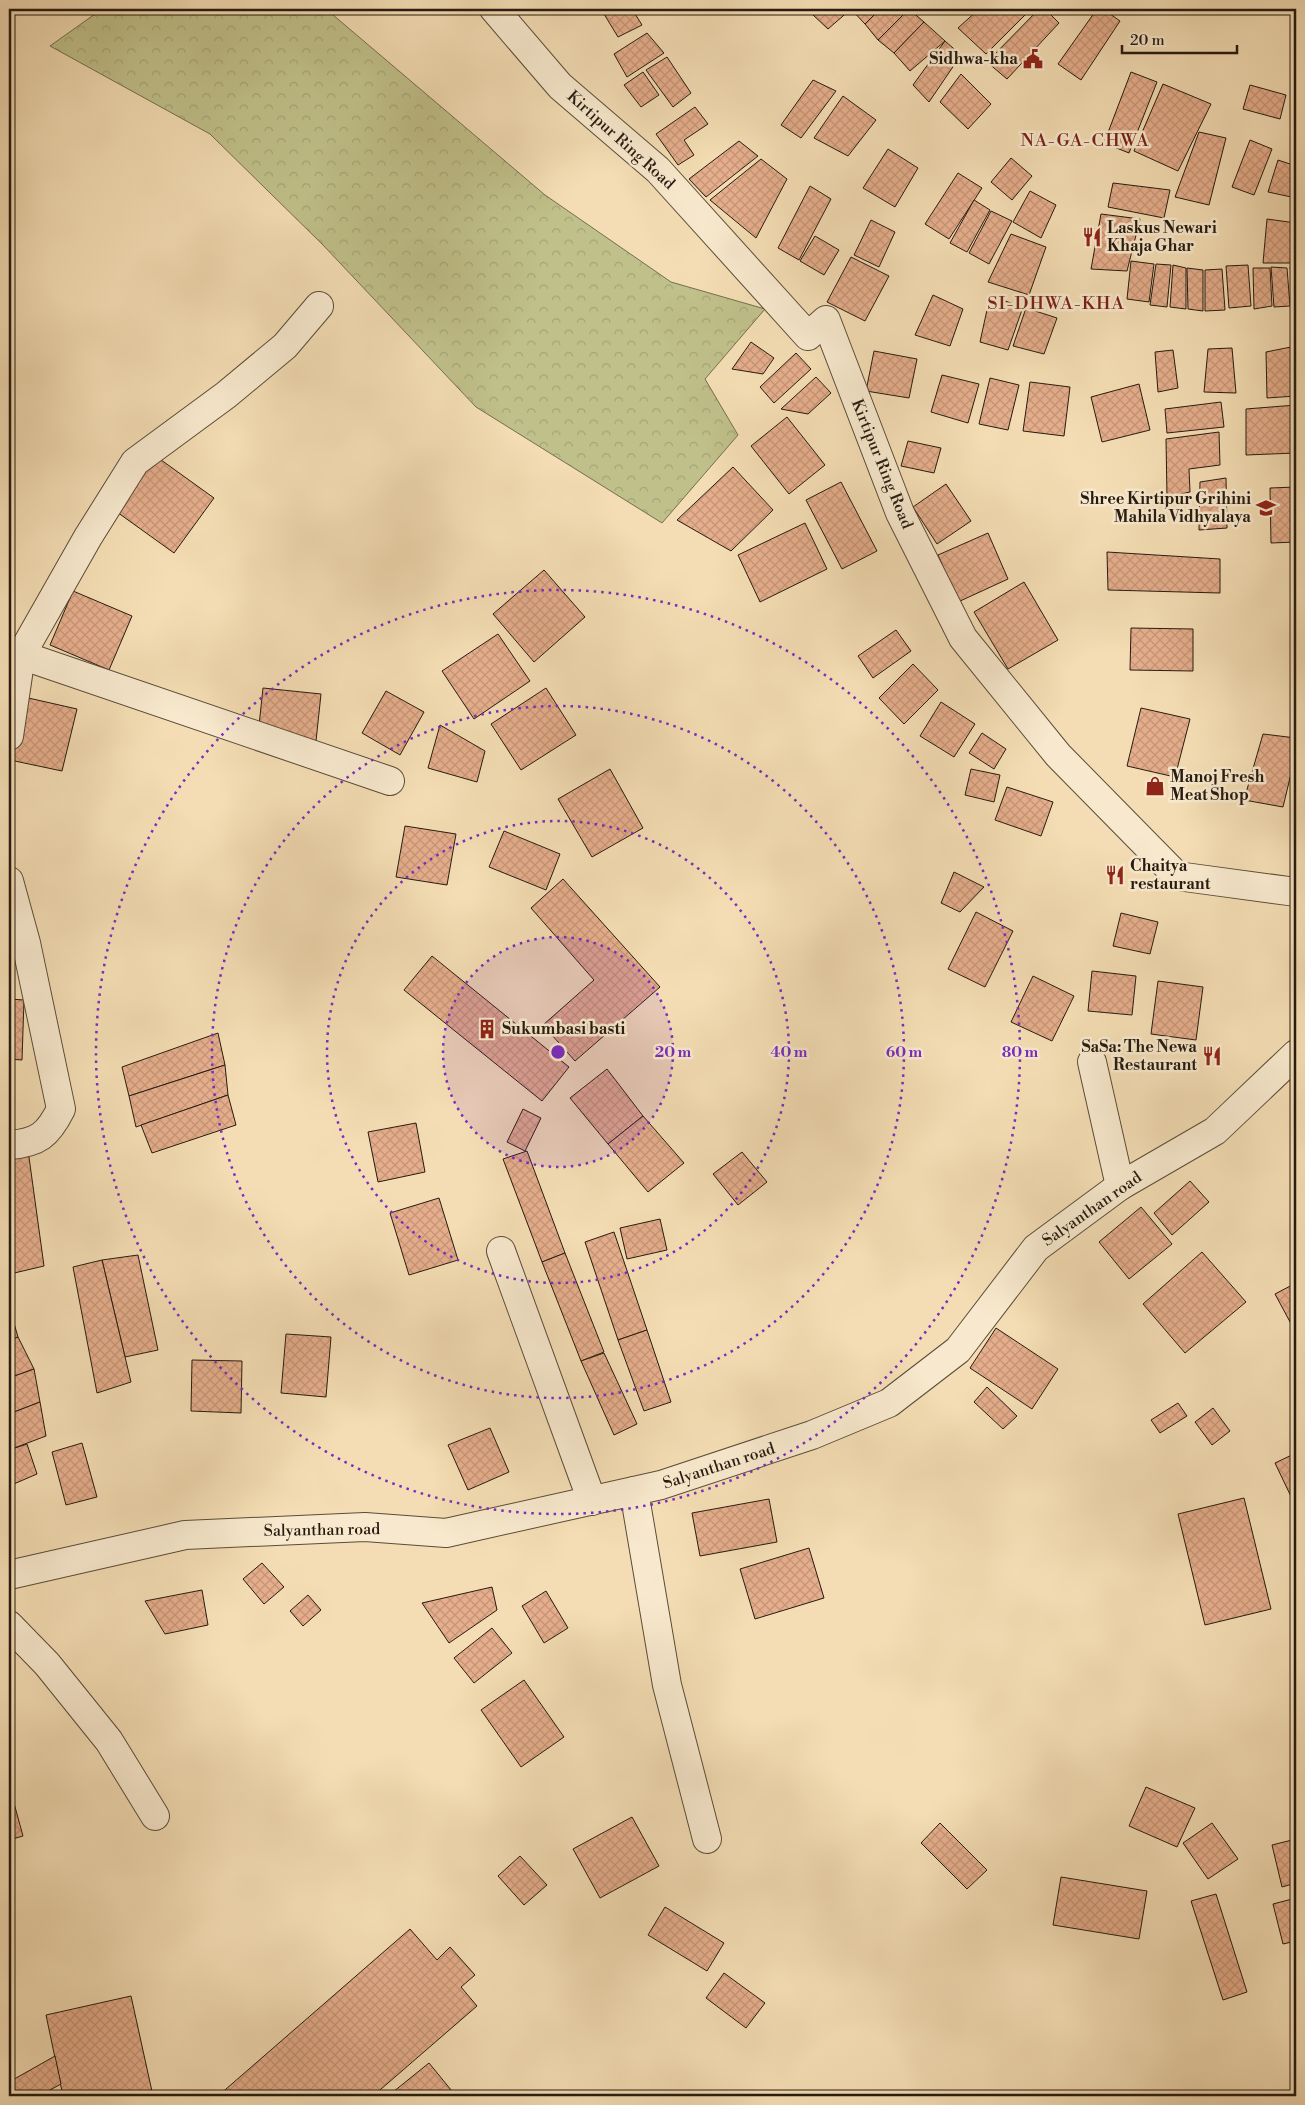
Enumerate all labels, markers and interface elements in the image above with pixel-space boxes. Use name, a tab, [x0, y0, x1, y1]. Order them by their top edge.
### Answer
scale bar	[1122, 22, 1238, 54]
text: 20 m	[1130, 31, 1165, 50]
public building icon: Sidhwa-kha	[1022, 48, 1044, 70]
place label: Sidhwa-kha	[929, 49, 1018, 69]
street label: Kirtipur Ring Road	[563, 86, 679, 194]
district label: NA-GA-CHWA	[1020, 129, 1150, 152]
place label: Laskus Newari Khaja Ghar	[1107, 218, 1217, 256]
restaurant icon: Laskus Newari Khaja Ghar	[1081, 226, 1103, 248]
district label: SI-DHWA-KHA	[987, 292, 1125, 315]
street label: Kirtipur Ring Road	[847, 396, 917, 532]
place label: Shree Kirtipur Grihini Mahila Vidhyalaya	[1080, 489, 1251, 527]
school or university icon: Shree Kirtipur Grihini Mahila Vidhyalaya	[1255, 497, 1277, 519]
place label: Manoj Fresh Meat Shop	[1170, 767, 1264, 805]
shop icon: Manoj Fresh Meat Shop	[1144, 775, 1166, 797]
place label: Chaitya restaurant	[1130, 856, 1211, 894]
restaurant icon: Chaitya restaurant	[1104, 864, 1126, 886]
building icon: Sukumbasi basti	[476, 1018, 498, 1040]
place label: Sukumbasi basti	[502, 1019, 625, 1039]
place label: SaSa: The Newa Restaurant	[1081, 1037, 1197, 1075]
centre of rings	[549, 1043, 567, 1061]
text: 20 m	[655, 1043, 692, 1062]
text: 40 m	[770, 1043, 808, 1062]
text: 60 m	[886, 1043, 923, 1062]
text: 80 m	[1002, 1043, 1039, 1062]
restaurant icon: SaSa: The Newa Restaurant	[1201, 1045, 1223, 1067]
street label: Salyanthan road	[1038, 1167, 1146, 1251]
street label: Salyanthan road	[660, 1438, 778, 1494]
street label: Salyanthan road	[264, 1519, 380, 1541]

